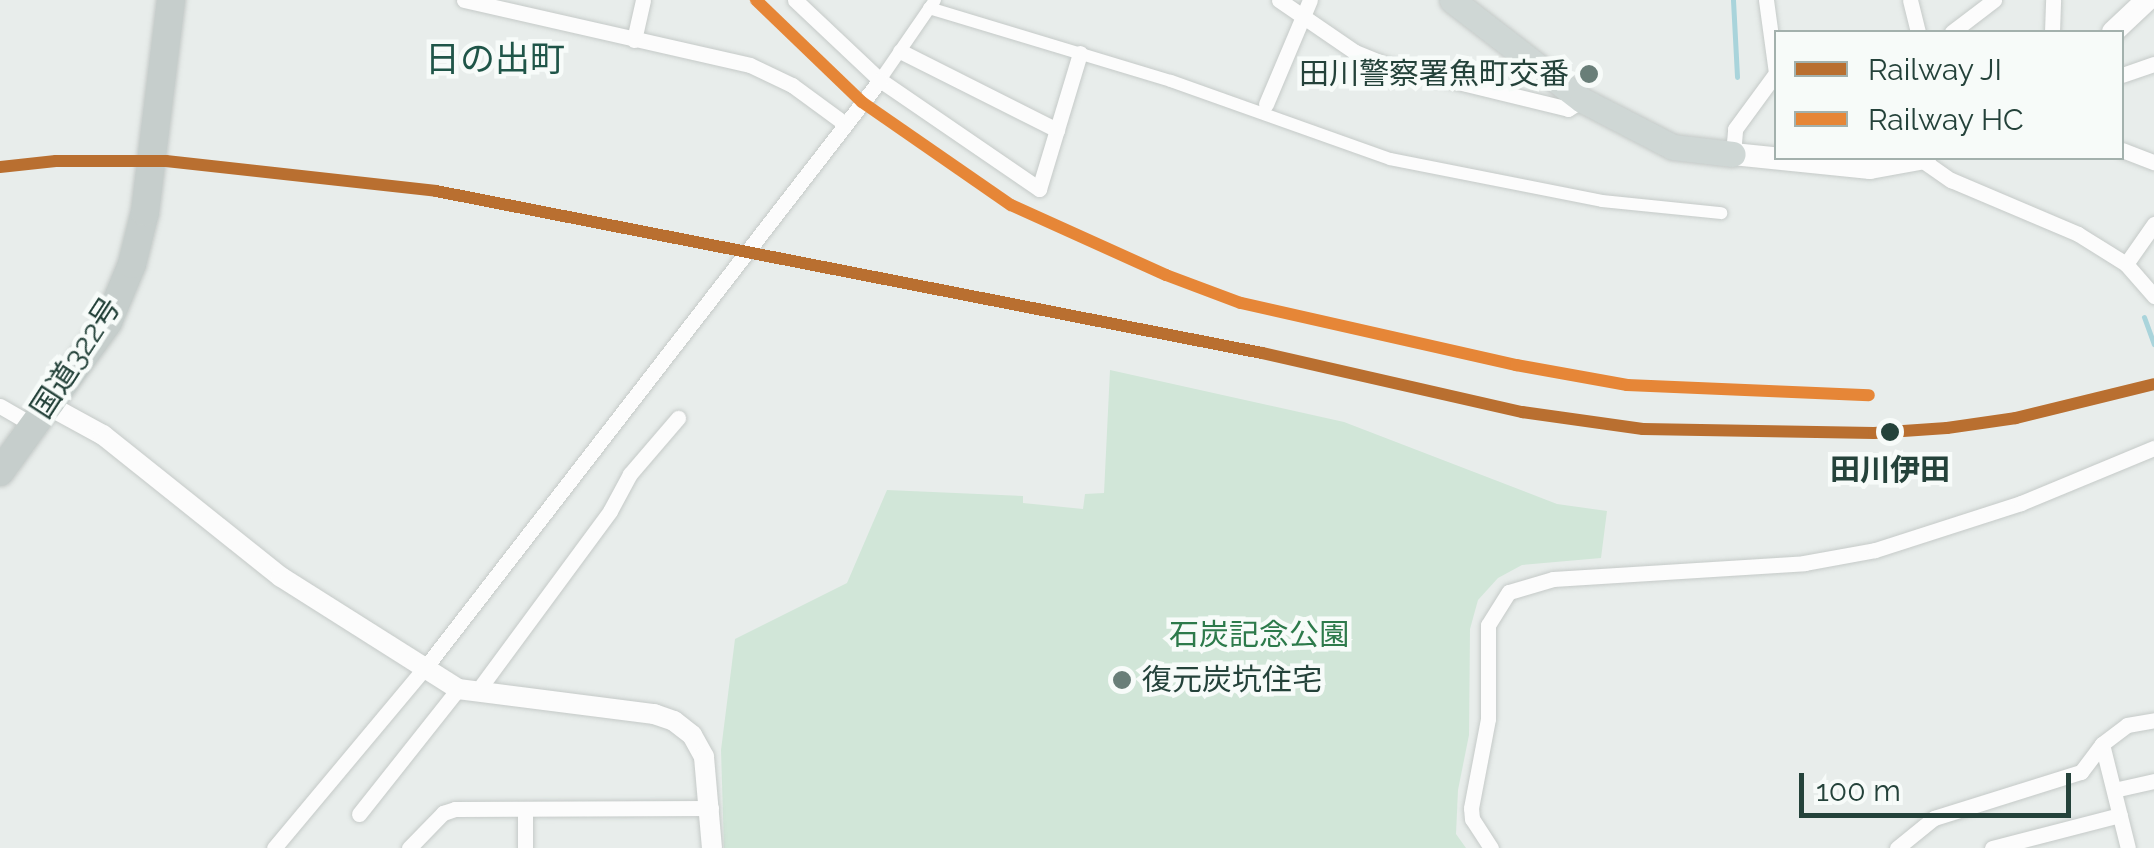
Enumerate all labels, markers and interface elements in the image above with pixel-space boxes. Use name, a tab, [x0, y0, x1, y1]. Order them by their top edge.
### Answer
legend	[1774, 30, 2124, 160]
district label: 日の出町	[425, 38, 565, 80]
text: Railway JI	[1868, 52, 2002, 87]
place label: 田川警察署魚町交番	[1299, 56, 1569, 92]
marker: 田川警察署魚町交番	[1578, 63, 1600, 85]
text: Railway HC	[1868, 102, 2024, 137]
street label: 国道322号	[24, 291, 128, 425]
marker: 田川伊田	[1875, 417, 1905, 447]
place label: 田川伊田	[1830, 452, 1950, 488]
park label: 石炭記念公園	[1169, 617, 1349, 653]
place label: 復元炭坑住宅	[1142, 662, 1322, 698]
marker: 復元炭坑住宅	[1111, 669, 1133, 691]
scale bar	[1804, 753, 2076, 815]
text: 100 m	[1816, 773, 1901, 808]

